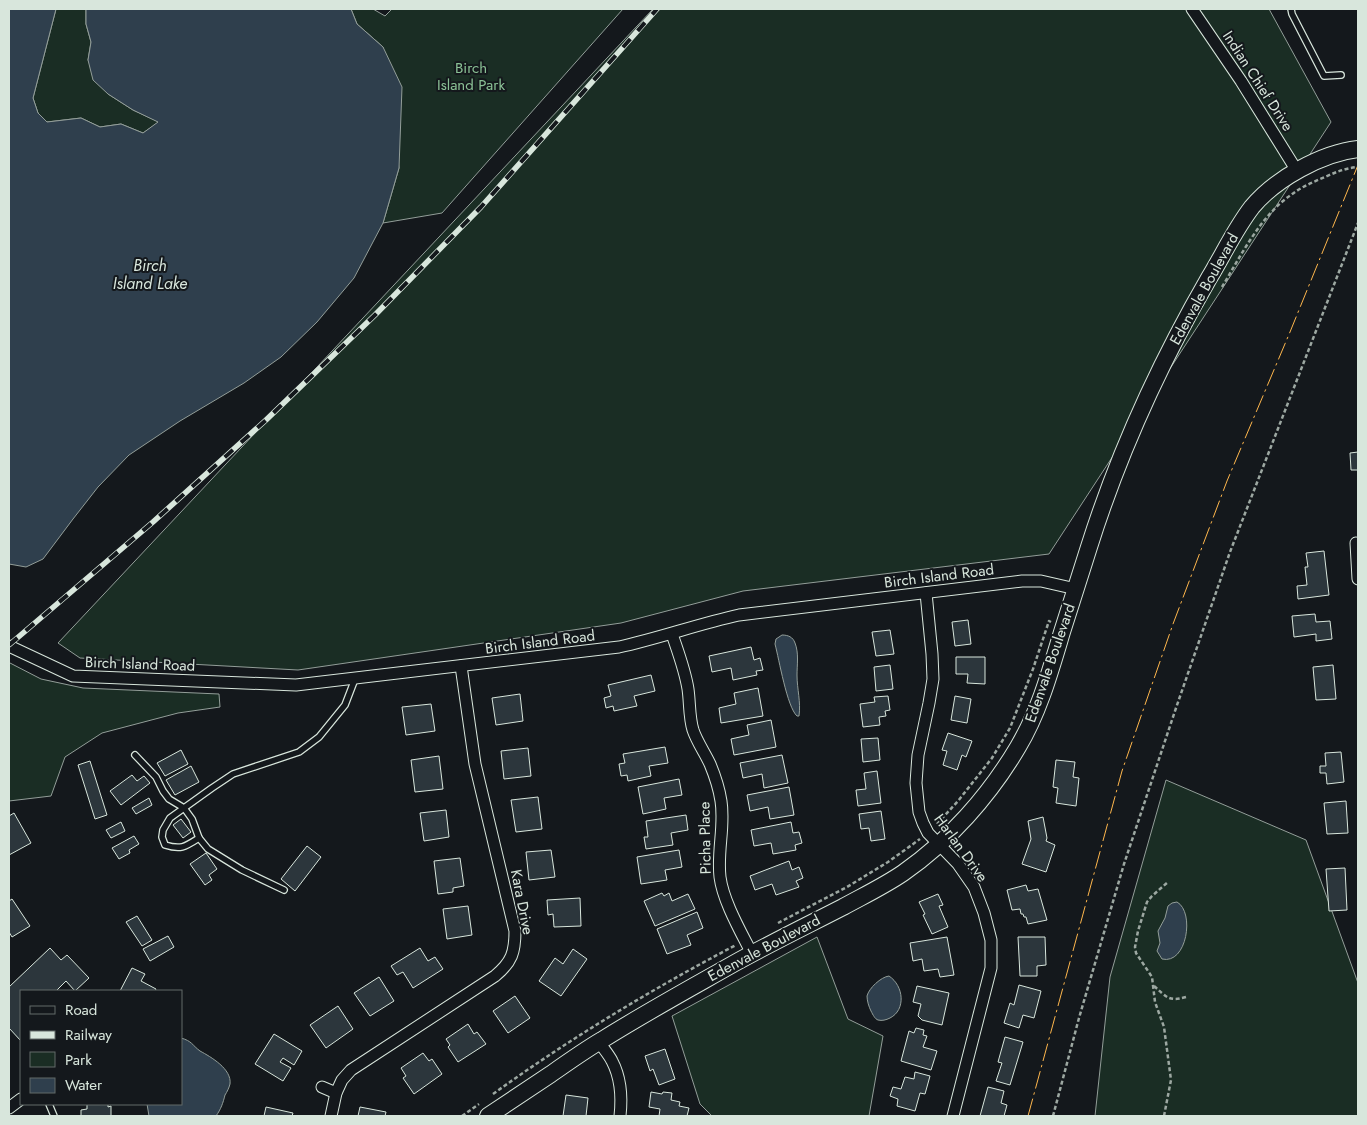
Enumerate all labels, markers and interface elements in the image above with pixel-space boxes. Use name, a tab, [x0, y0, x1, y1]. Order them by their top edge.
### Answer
street label: Indian Chief Drive	[1217, 27, 1299, 136]
park label: Birch Island Park	[437, 57, 505, 96]
street label: Edenvale Boulevard	[1164, 229, 1244, 349]
water label: Birch Island Lake	[113, 254, 187, 295]
street label: Birch Island Road	[883, 558, 995, 594]
street label: Edenvale Boulevard	[1019, 600, 1081, 726]
street label: Birch Island Road	[484, 624, 596, 660]
street label: Birch Island Road	[84, 651, 196, 677]
street label: Picha Place	[693, 801, 717, 875]
street label: Harlan Drive	[929, 809, 993, 887]
street label: Kara Drive	[505, 868, 539, 937]
street label: Edenvale Boulevard	[704, 909, 824, 987]
legend	[20, 990, 182, 1105]
text: Road	[65, 999, 97, 1021]
text: Railway	[65, 1024, 112, 1046]
text: Park	[65, 1049, 92, 1071]
text: Water	[65, 1074, 103, 1096]

